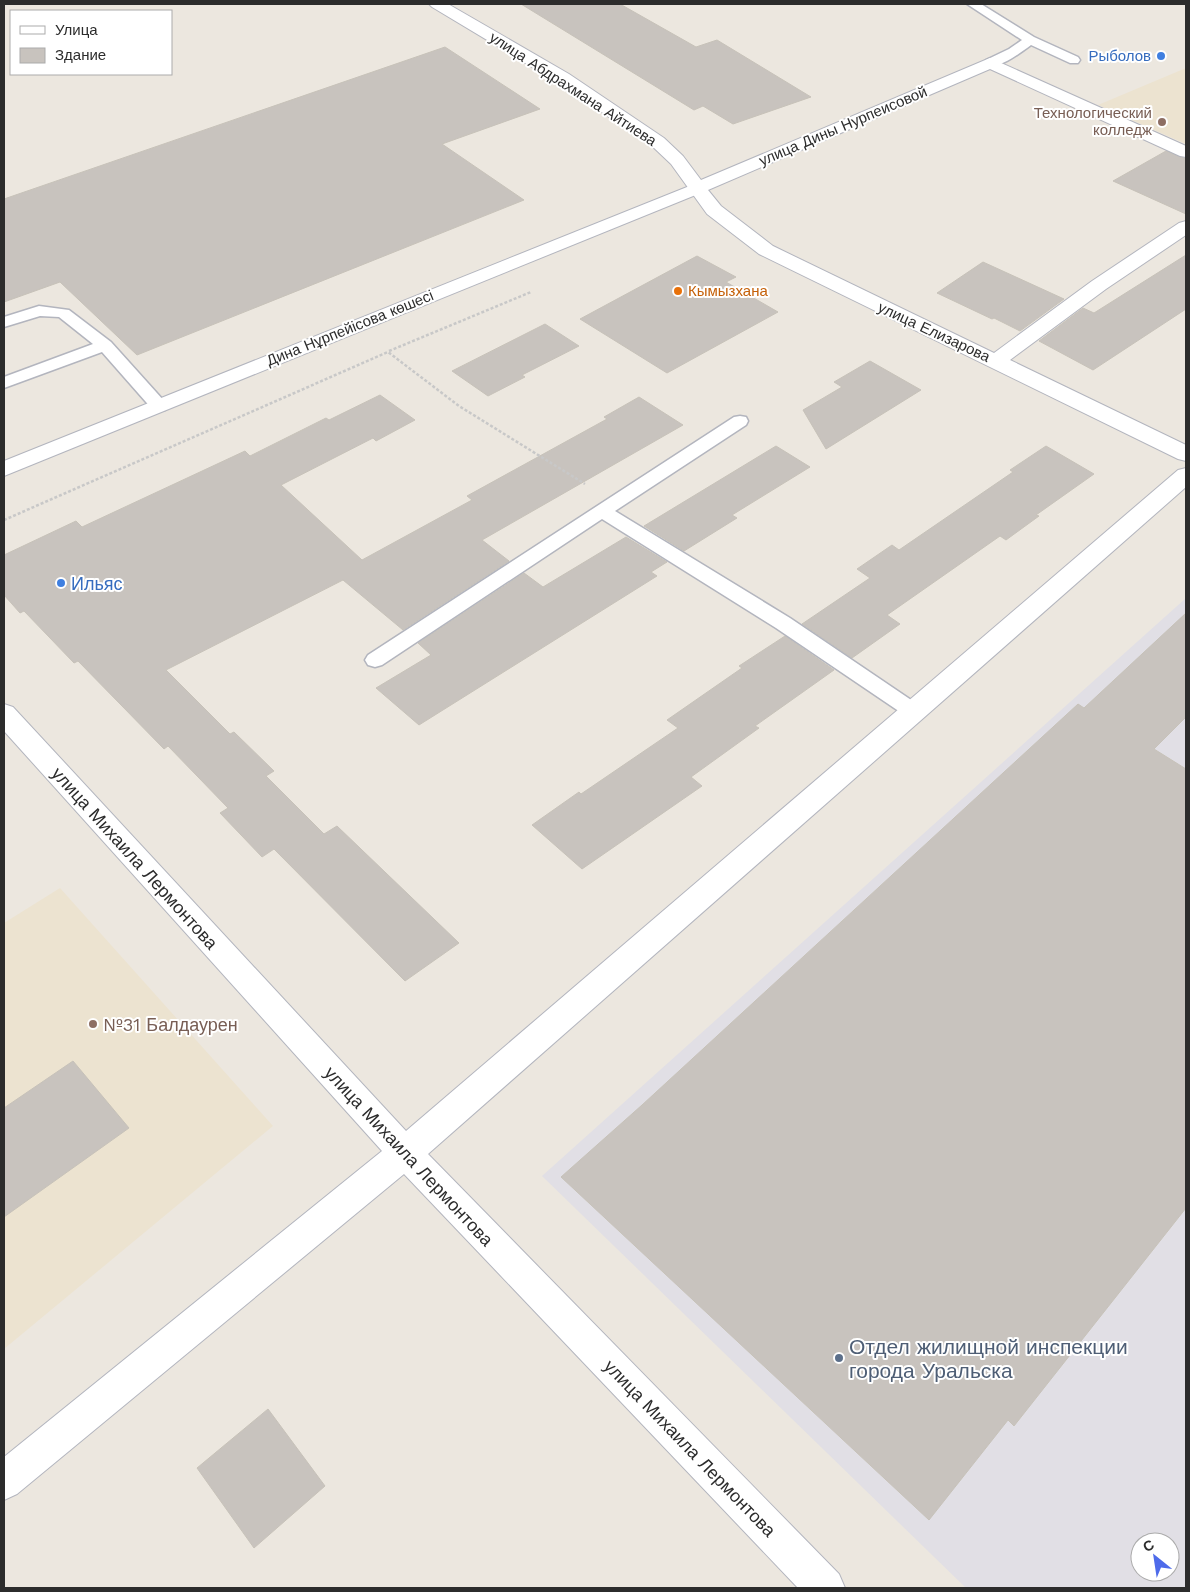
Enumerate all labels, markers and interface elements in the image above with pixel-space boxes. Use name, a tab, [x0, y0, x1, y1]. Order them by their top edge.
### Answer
legend	[10, 10, 172, 75]
text: Улица	[55, 21, 98, 39]
street label: улица Абдрахмана Айтиева	[486, 28, 661, 150]
text: Здание	[55, 46, 106, 64]
place label: Рыболов	[1088, 47, 1151, 65]
marker: Рыболов	[1155, 50, 1167, 62]
street label: улица Дины Нурпеисовой	[756, 82, 930, 170]
place label: Технологический колледж	[1034, 104, 1152, 139]
marker: Технологический колледж	[1156, 116, 1168, 128]
place label: Кымызхана	[688, 282, 768, 300]
marker: Кымызхана	[672, 285, 684, 297]
street label: Дина Нұрпейісова көшесі	[264, 286, 436, 370]
street label: улица Елизарова	[875, 298, 993, 366]
place label: Ильяс	[71, 573, 123, 594]
marker: Ильяс	[55, 577, 67, 589]
street label: улица Михаила Лермонтова	[48, 763, 223, 954]
place label: №31 Балдаурен	[103, 1014, 238, 1035]
marker: №31 Балдаурен	[87, 1018, 99, 1030]
street label: улица Михаила Лермонтова	[320, 1062, 498, 1251]
place label: Отдел жилищной инспекции города Уральска	[849, 1334, 1128, 1383]
marker: Отдел жилищной инспекции города Уральска	[833, 1352, 845, 1364]
street label: улица Михаила Лермонтова	[600, 1355, 781, 1542]
north arrow	[1130, 1532, 1180, 1582]
text: С	[1140, 1536, 1157, 1555]

